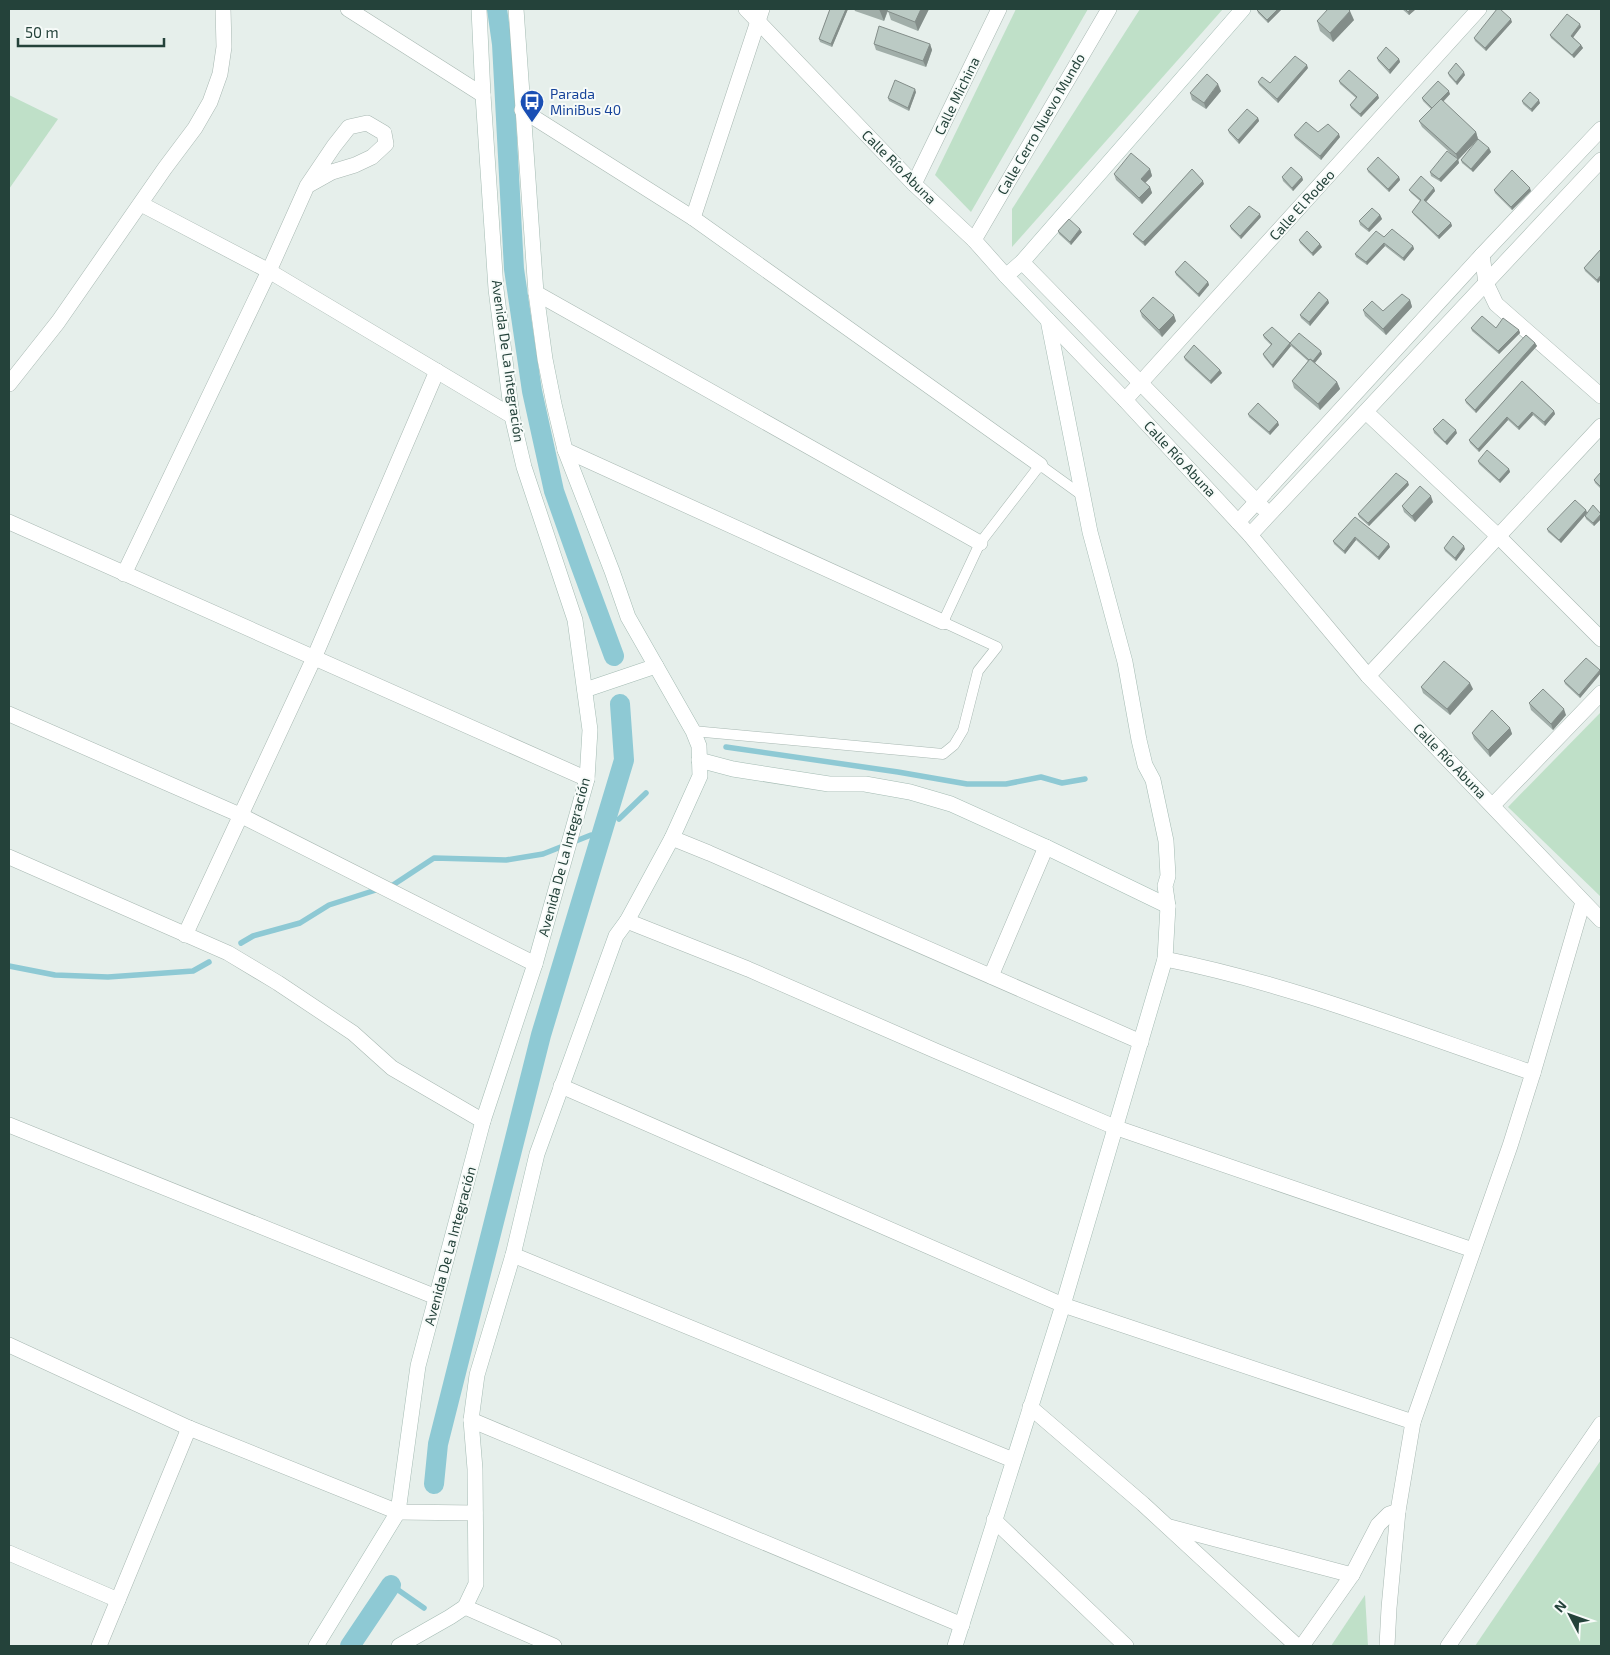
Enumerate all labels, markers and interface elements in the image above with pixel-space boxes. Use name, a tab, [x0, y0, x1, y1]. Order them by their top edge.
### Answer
scale bar	[18, 15, 164, 47]
text: 50 m	[25, 23, 59, 41]
street label: Calle Cerro Nuevo Mundo	[993, 50, 1088, 197]
street label: Calle Michina	[930, 54, 983, 138]
place label: Parada MiniBus 40	[550, 85, 621, 118]
bus stop icon: Parada MiniBus 40	[519, 89, 545, 123]
street label: Calle Río Abuna	[859, 126, 940, 207]
street label: Calle El Rodeo	[1265, 166, 1338, 244]
street label: Avenida De La Integración	[489, 279, 528, 443]
street label: Calle Río Abuna	[1141, 417, 1220, 500]
street label: Calle Río Abuna	[1410, 720, 1491, 802]
street label: Avenida De La Integración	[534, 776, 593, 938]
street label: Avenida De La Integración	[420, 1165, 479, 1327]
north arrow	[1545, 1590, 1595, 1640]
text: N	[1550, 1597, 1570, 1616]

